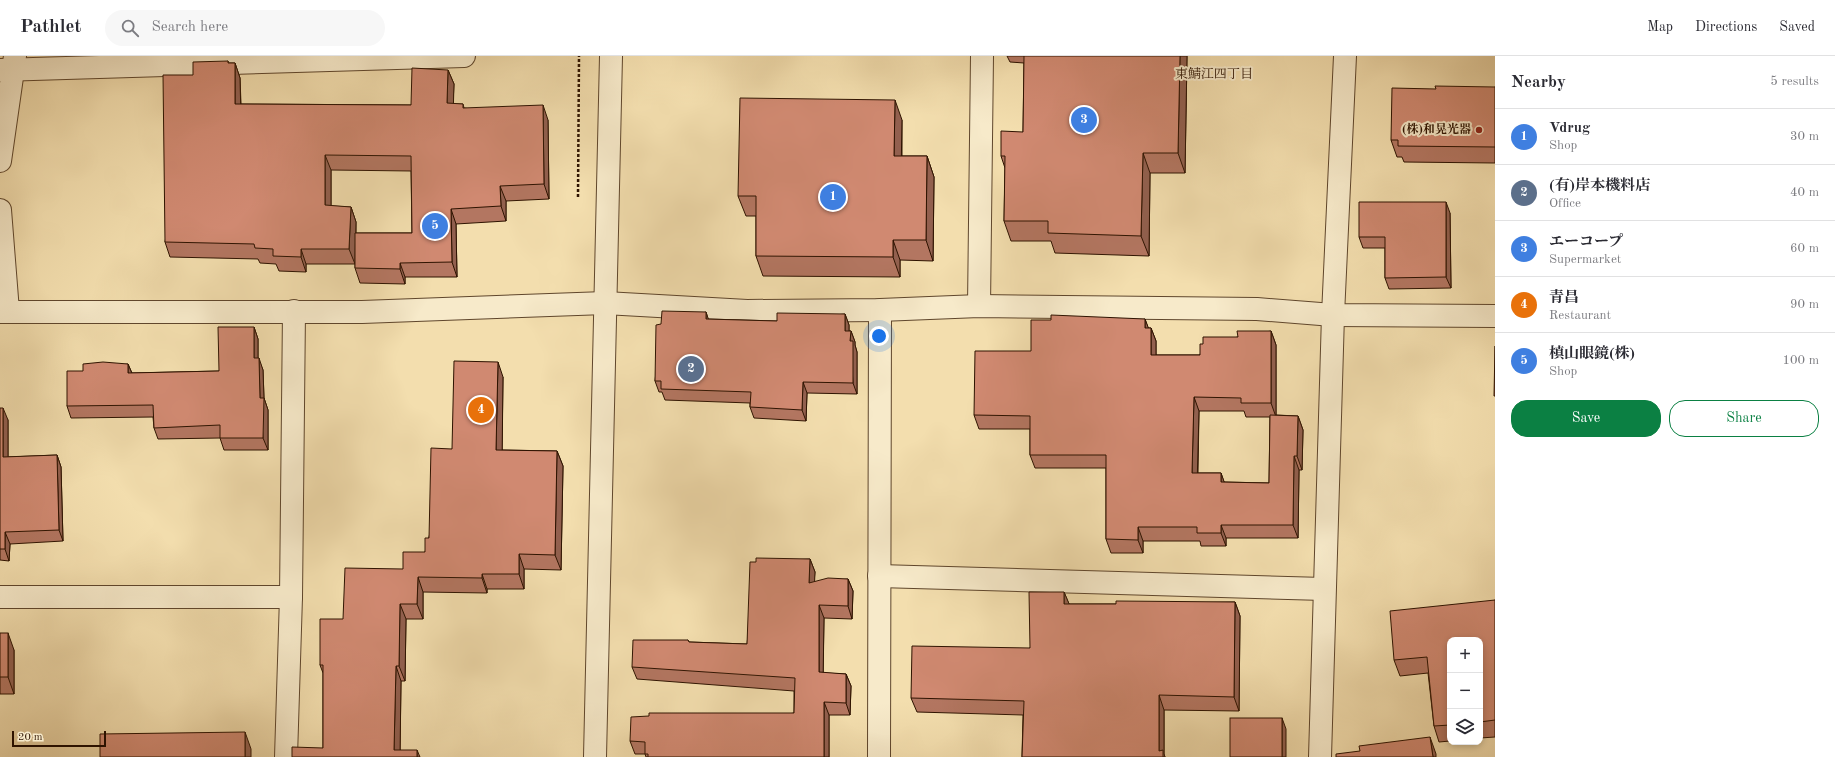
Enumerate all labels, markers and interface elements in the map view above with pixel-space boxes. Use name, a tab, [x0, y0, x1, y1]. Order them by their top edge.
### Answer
search box	[105, 10, 385, 46]
icon: search	[119, 17, 141, 39]
text: Pathlet	[20, 18, 81, 37]
text: Search here	[151, 20, 228, 35]
text: Map	[1647, 20, 1673, 34]
text: Directions	[1695, 20, 1757, 34]
text: Saved	[1779, 20, 1815, 34]
district label: 東鯖江四丁目	[1175, 67, 1253, 81]
text: Nearby	[1511, 74, 1566, 91]
text: 5 results	[1770, 75, 1819, 88]
pin: 3	[1071, 105, 1097, 135]
text: Vdrug	[1549, 121, 1590, 136]
place label: (株)和晃光器	[1402, 122, 1471, 136]
marker: (株)和晃光器	[1474, 125, 1484, 135]
text: 1	[1520, 130, 1528, 143]
text: 30 m	[1790, 130, 1819, 143]
text: Shop	[1549, 139, 1577, 152]
text: (有)岸本機料店	[1549, 179, 1650, 194]
pin: 1	[820, 182, 846, 212]
text: 2	[1520, 186, 1528, 199]
text: 40 m	[1790, 186, 1819, 199]
text: Office	[1549, 197, 1581, 210]
pin: 5	[422, 211, 448, 241]
text: エーコープ	[1549, 235, 1623, 250]
text: 3	[1520, 242, 1528, 255]
text: 60 m	[1790, 242, 1819, 255]
text: Supermarket	[1549, 253, 1621, 266]
text: 青昌	[1549, 291, 1579, 306]
text: 4	[1520, 298, 1528, 311]
text: 90 m	[1790, 298, 1819, 311]
text: Restaurant	[1549, 309, 1611, 322]
your location	[869, 326, 889, 346]
text: 槙山眼鏡(株)	[1549, 347, 1635, 362]
pin: 2	[678, 354, 704, 384]
text: 5	[1520, 354, 1528, 367]
text: 100 m	[1782, 354, 1819, 367]
text: Shop	[1549, 365, 1577, 378]
pin: 4	[468, 395, 494, 425]
button: Save	[1511, 400, 1661, 437]
button: Share	[1669, 400, 1819, 437]
map controls	[1447, 637, 1483, 745]
button: +	[1447, 637, 1483, 673]
button: −	[1447, 673, 1483, 709]
button: layers	[1447, 709, 1483, 745]
scale bar	[12, 729, 106, 748]
text: 20 m	[18, 732, 43, 743]

